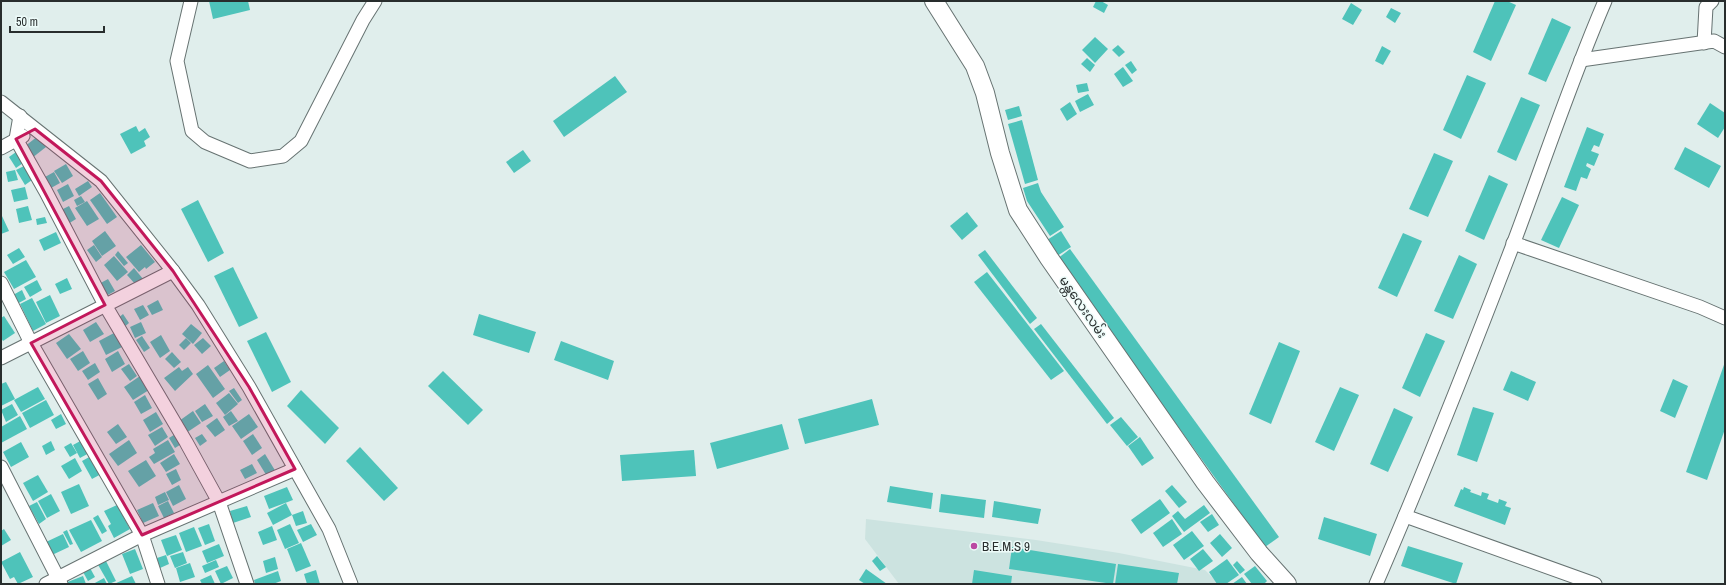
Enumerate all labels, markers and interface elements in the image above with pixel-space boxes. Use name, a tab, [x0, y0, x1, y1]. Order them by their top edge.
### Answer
scale bar	[10, 8, 104, 34]
text: 50 m	[16, 14, 38, 30]
street label: မန္တလေးလမ်း	[1054, 273, 1111, 343]
place label: B.E.M.S 9	[982, 538, 1030, 555]
marker: B.E.M.S 9	[969, 541, 979, 551]

